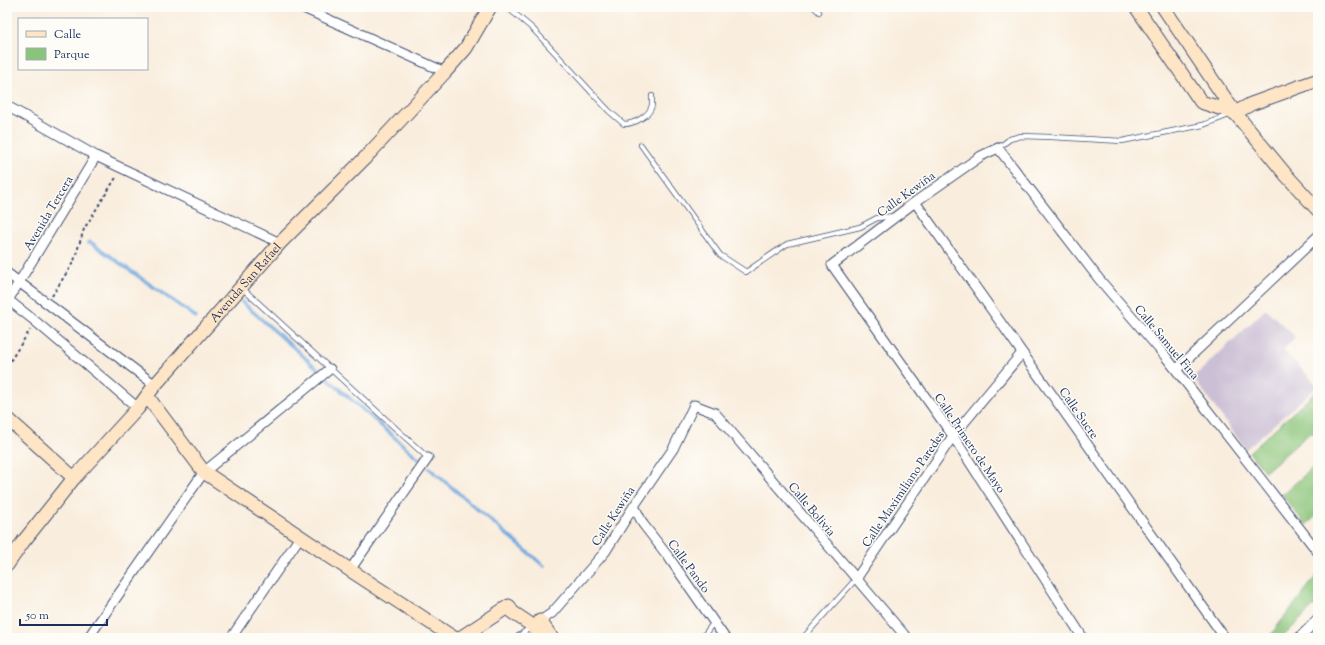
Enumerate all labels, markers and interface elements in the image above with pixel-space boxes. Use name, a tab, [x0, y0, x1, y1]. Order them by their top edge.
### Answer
legend	[18, 18, 148, 70]
text: Calle	[54, 26, 82, 44]
text: Parque	[54, 46, 90, 64]
street label: Calle Kewiña	[874, 167, 940, 222]
street label: Avenida Tercera	[19, 172, 79, 254]
street label: Avenida San Rafael	[206, 239, 287, 327]
street label: Calle Samuel Fina	[1129, 301, 1203, 384]
street label: Calle Sucre	[1054, 384, 1103, 443]
street label: Calle Primero de Mayo	[929, 390, 1010, 497]
street label: Calle Maximiliano Paredes	[858, 427, 950, 551]
street label: Calle Bolivia	[783, 479, 840, 541]
street label: Calle Kewiña	[588, 483, 640, 550]
street label: Calle Pando	[663, 536, 714, 597]
scale bar	[20, 601, 107, 627]
text: 50 m	[25, 607, 49, 625]

